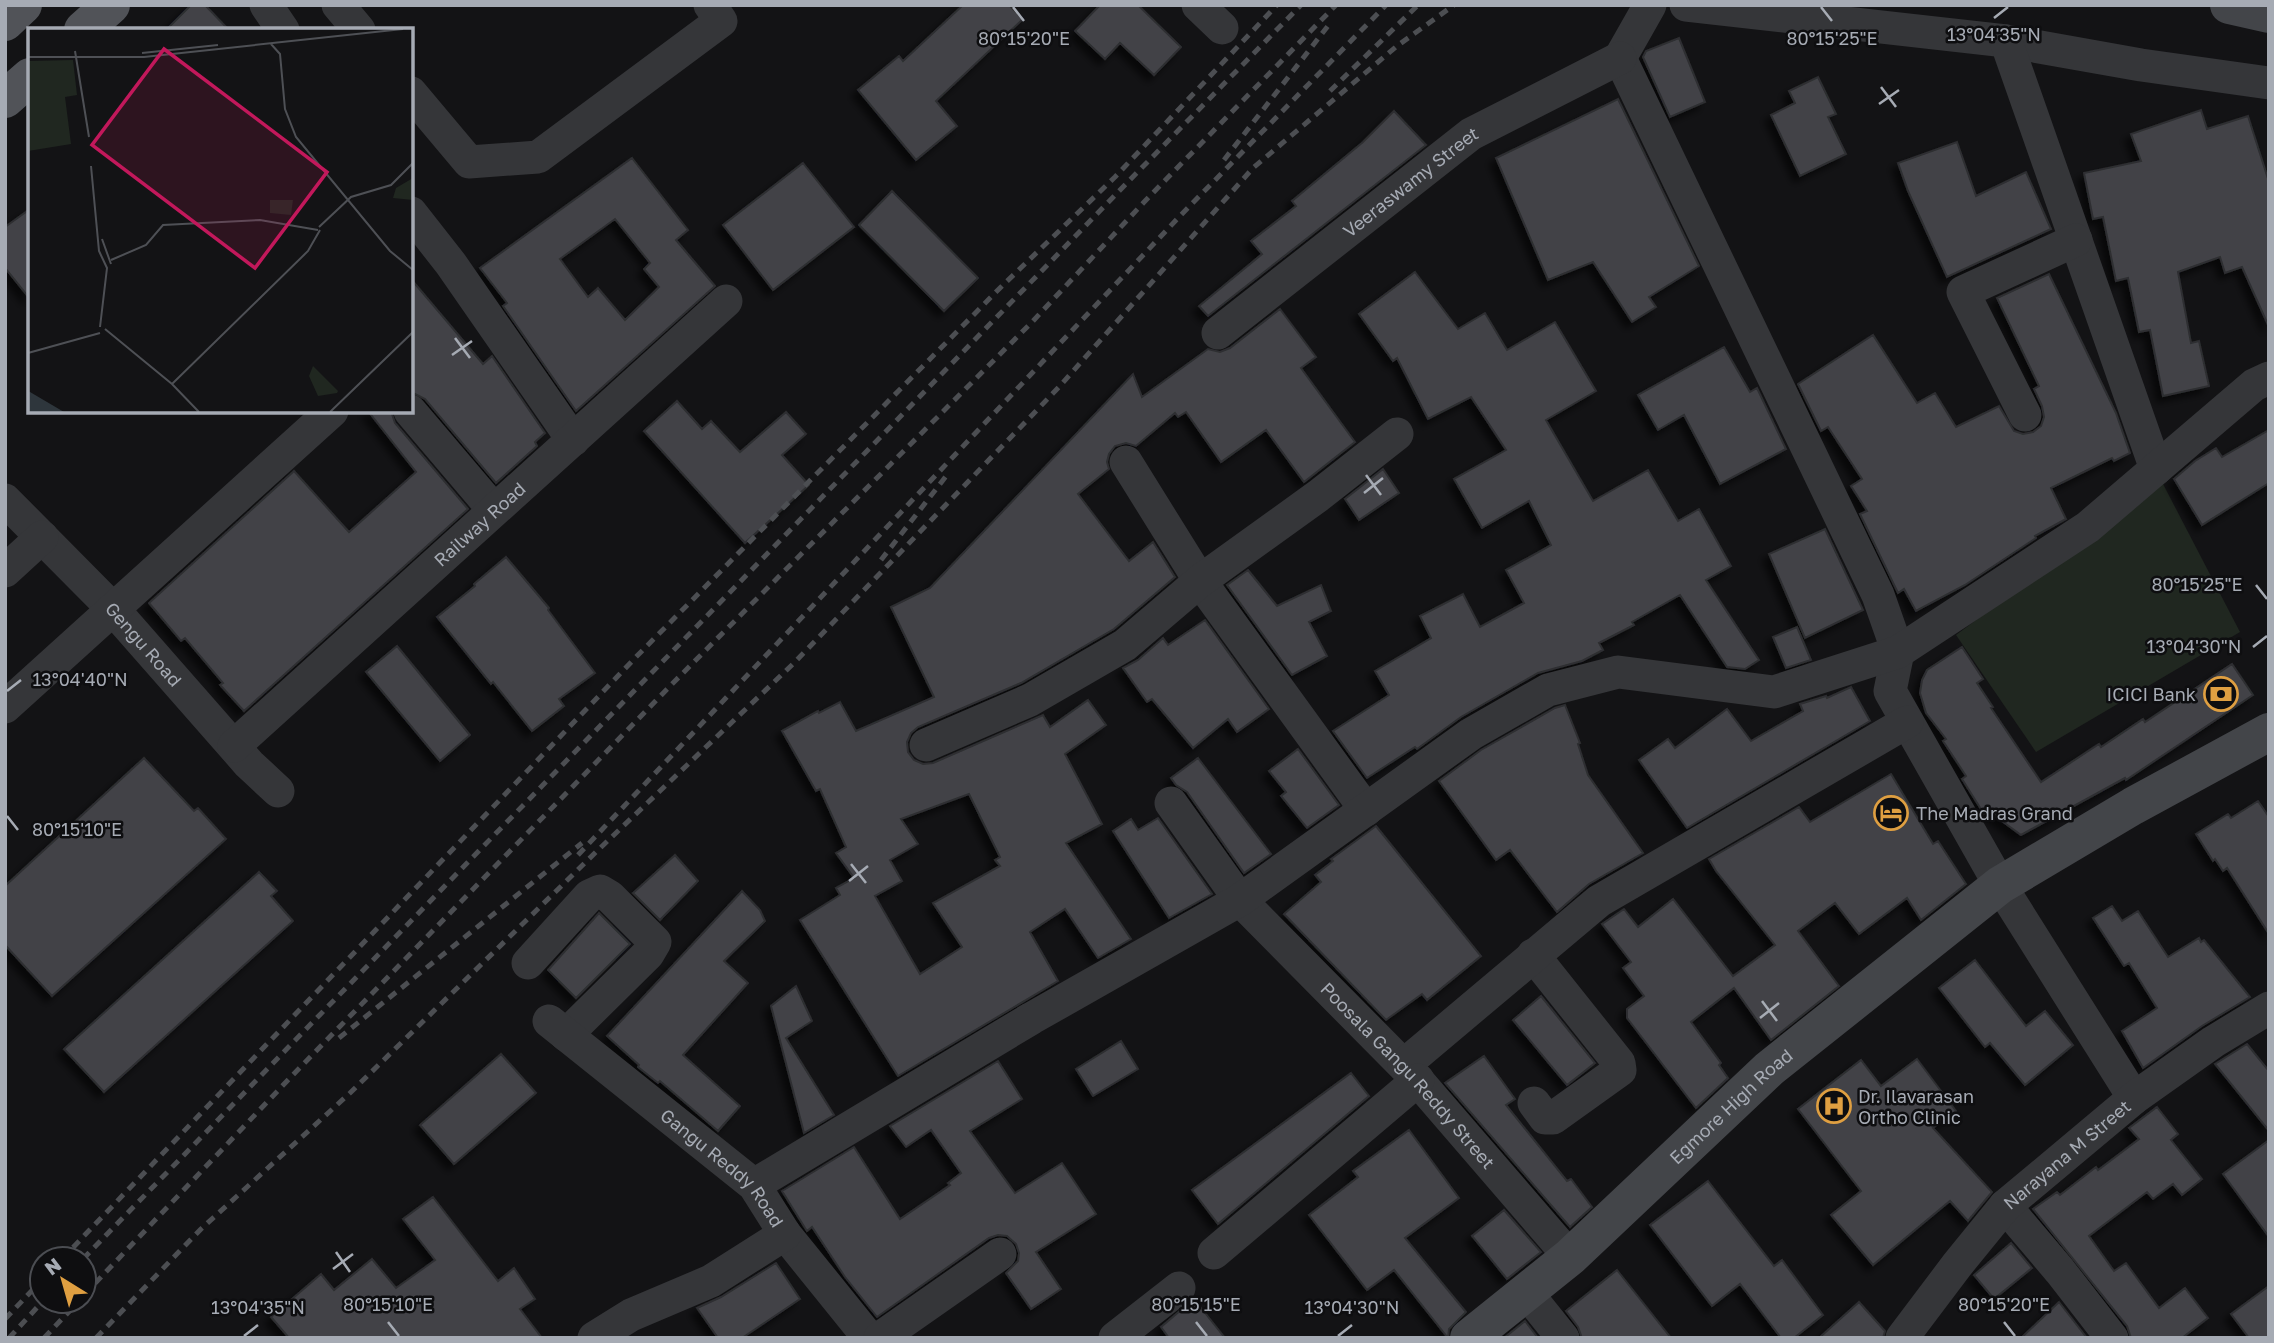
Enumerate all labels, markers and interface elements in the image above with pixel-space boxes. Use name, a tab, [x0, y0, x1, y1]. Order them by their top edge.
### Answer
text: 13°04'35"N	[1947, 23, 2041, 45]
text: 80°15'20"E	[978, 27, 1070, 49]
text: 80°15'25"E	[1786, 27, 1878, 49]
inset map	[28, 28, 413, 413]
street label: Veeraswamy Street	[1338, 121, 1482, 242]
street label: Railway Road	[429, 477, 530, 571]
text: 80°15'25"E	[2151, 573, 2243, 595]
street label: Gengu Road	[101, 597, 187, 691]
text: 13°04'30"N	[2147, 635, 2241, 657]
text: 13°04'40"N	[32, 668, 128, 690]
bank icon: ICICI Bank	[2202, 675, 2240, 713]
place label: ICICI Bank	[2107, 683, 2196, 705]
hotel icon: The Madras Grand	[1872, 794, 1910, 832]
place label: The Madras Grand	[1916, 802, 2073, 824]
text: 80°15'10"E	[32, 818, 122, 840]
street label: Poosala Gangu Reddy Street	[1316, 977, 1500, 1173]
street label: Egmore High Road	[1665, 1044, 1797, 1168]
place label: Dr. Ilavarasan Ortho Clinic	[1858, 1085, 1974, 1128]
hospital icon: Dr. Ilavarasan Ortho Clinic	[1815, 1087, 1853, 1125]
street label: Narayana M Street	[1999, 1095, 2135, 1214]
street label: Gangu Reddy Road	[656, 1104, 789, 1231]
north arrow	[28, 1245, 98, 1315]
text: N	[40, 1252, 65, 1280]
text: 80°15'10"E	[343, 1293, 433, 1315]
text: 80°15'15"E	[1151, 1293, 1241, 1315]
text: 80°15'20"E	[1958, 1293, 2050, 1315]
text: 13°04'35"N	[211, 1296, 305, 1318]
text: 13°04'30"N	[1305, 1296, 1399, 1318]

